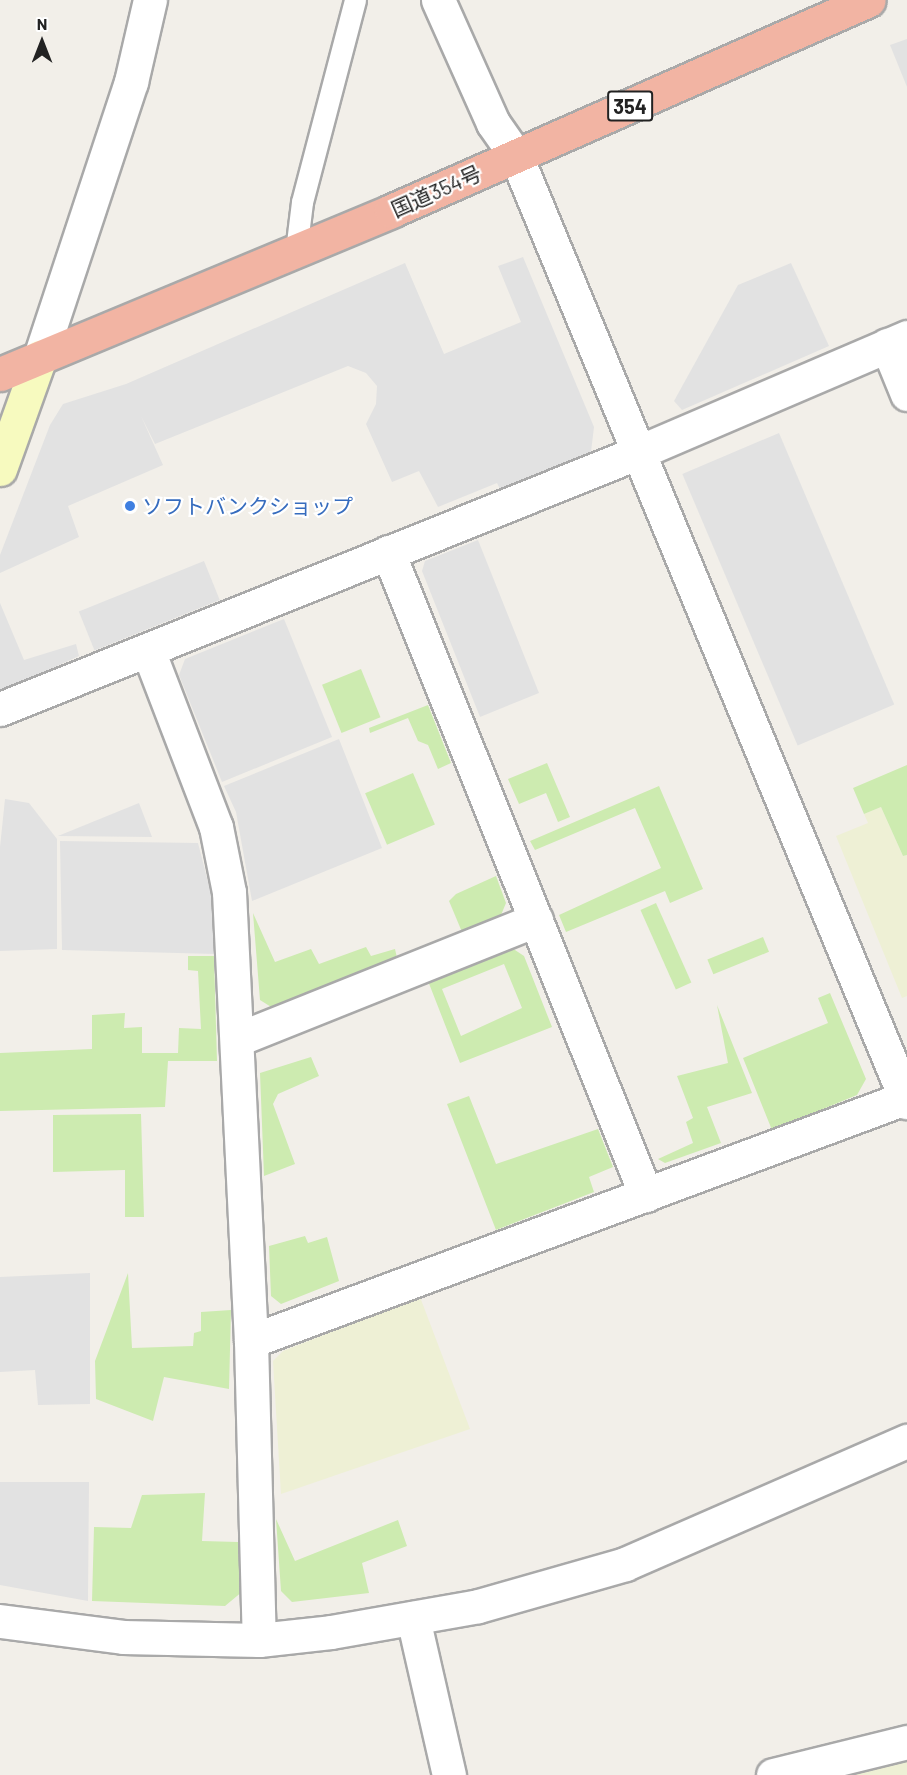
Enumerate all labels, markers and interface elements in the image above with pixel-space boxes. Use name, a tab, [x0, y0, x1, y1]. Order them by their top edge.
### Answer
north arrow	[12, 12, 72, 72]
text: N	[37, 14, 47, 33]
road number: 354	[606, 89, 654, 123]
street label: 国道354号	[387, 160, 485, 222]
place label: ソフトバンクショップ	[142, 493, 352, 519]
marker: ソフトバンクショップ	[123, 499, 137, 513]

